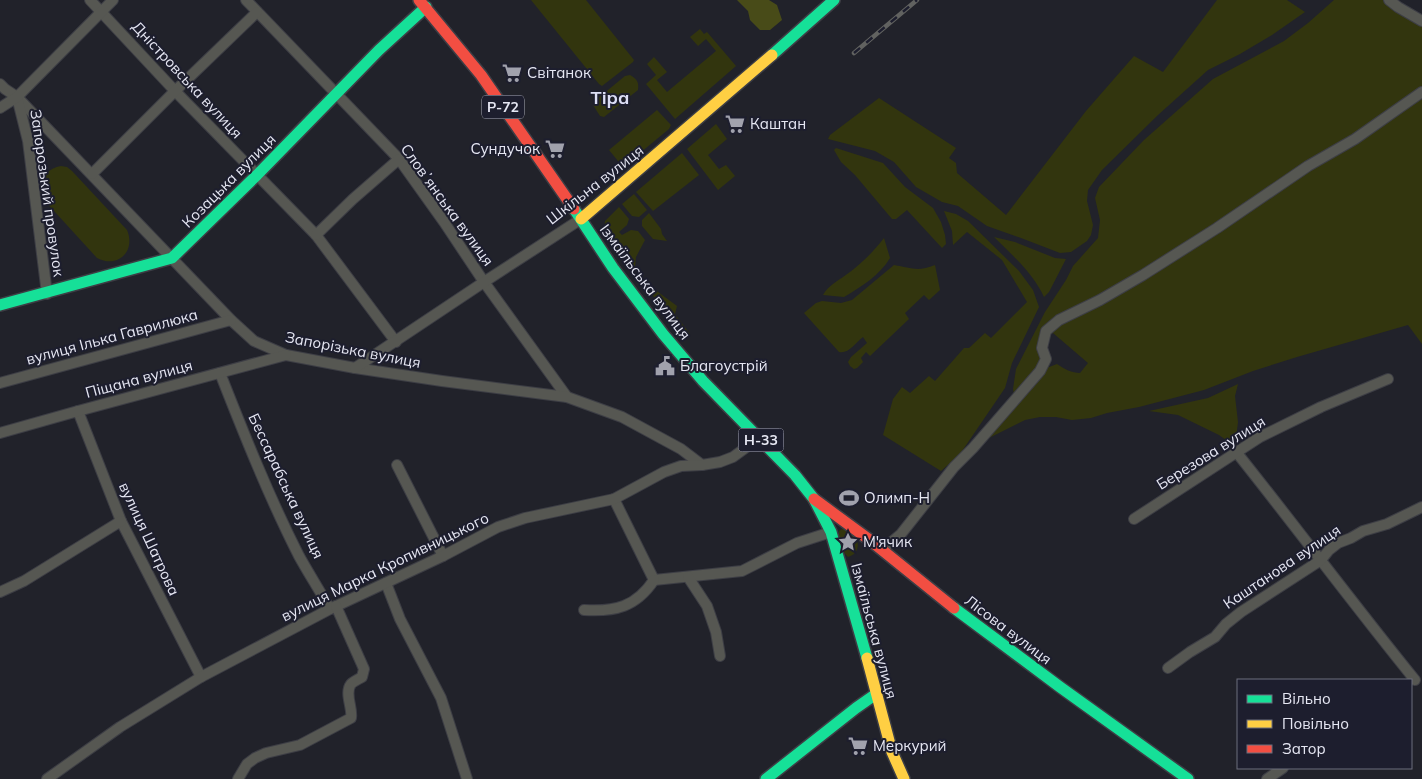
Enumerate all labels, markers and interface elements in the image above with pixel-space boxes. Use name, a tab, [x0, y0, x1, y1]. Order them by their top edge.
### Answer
street label: Дністровська вулиця	[128, 17, 247, 142]
supermarket icon: Світанок	[501, 62, 523, 84]
place label: Світанок	[527, 63, 592, 82]
district label: Тіра	[591, 86, 629, 109]
road number: Р-72	[482, 95, 524, 118]
street label: Запорозький провулок	[26, 108, 69, 279]
supermarket icon: Каштан	[724, 113, 746, 135]
place label: Каштан	[750, 114, 806, 133]
street label: Козацька вулиця	[178, 130, 280, 232]
supermarket icon: Сундучок	[544, 138, 566, 160]
place label: Сундучок	[470, 139, 541, 158]
street label: Словʼянська вулиця	[397, 140, 498, 269]
street label: Шкільна вулиця	[542, 141, 647, 228]
street label: Ізмаїльська вулиця	[596, 220, 695, 343]
street label: вулиця Ілька Гаврилюка	[24, 304, 200, 369]
street label: Запорізька вулиця	[284, 327, 422, 372]
street label: Піщана вулиця	[83, 355, 195, 402]
public building icon: Благоустрій	[654, 355, 676, 377]
place label: Благоустрій	[680, 356, 768, 375]
street label: Бессарабська вулиця	[244, 410, 328, 561]
street label: Березова вулиця	[1153, 411, 1269, 494]
road number: Н-33	[738, 428, 784, 452]
street label: вулиця Шатрова	[115, 479, 184, 598]
sports icon: Олимп-Н	[838, 487, 860, 509]
place label: Олимп-Н	[864, 488, 930, 507]
street label: вулиця Марка Кропивницького	[278, 508, 492, 625]
street label: Каштанова вулиця	[1219, 520, 1344, 613]
place icon: М'ячик	[837, 531, 859, 553]
place label: М'ячик	[863, 532, 913, 551]
street label: Ізмаїльська вулиця	[847, 561, 902, 701]
street label: Лісова вулиця	[961, 591, 1056, 668]
legend	[1237, 679, 1412, 769]
text: Вільно	[1282, 689, 1331, 708]
text: Повільно	[1282, 714, 1349, 733]
supermarket icon: Меркурий	[847, 735, 869, 757]
place label: Меркурий	[873, 736, 947, 755]
text: Затор	[1282, 739, 1326, 758]

